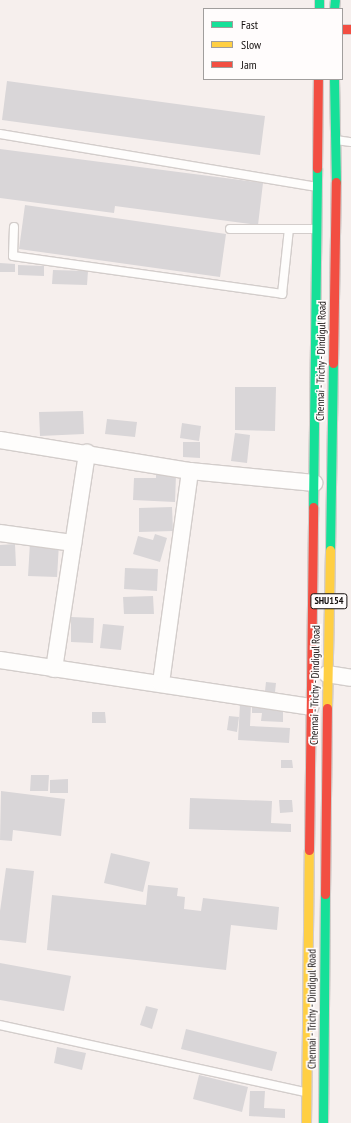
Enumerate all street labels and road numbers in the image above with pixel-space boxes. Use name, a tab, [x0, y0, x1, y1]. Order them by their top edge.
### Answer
street label: Chennai - Trichy - Dindigul Road	[313, 300, 329, 422]
road number: SHU154	[310, 593, 348, 609]
street label: Chennai - Trichy - Dindigul Road	[307, 624, 323, 746]
street label: Chennai - Trichy - Dindigul Road	[305, 948, 319, 1070]

